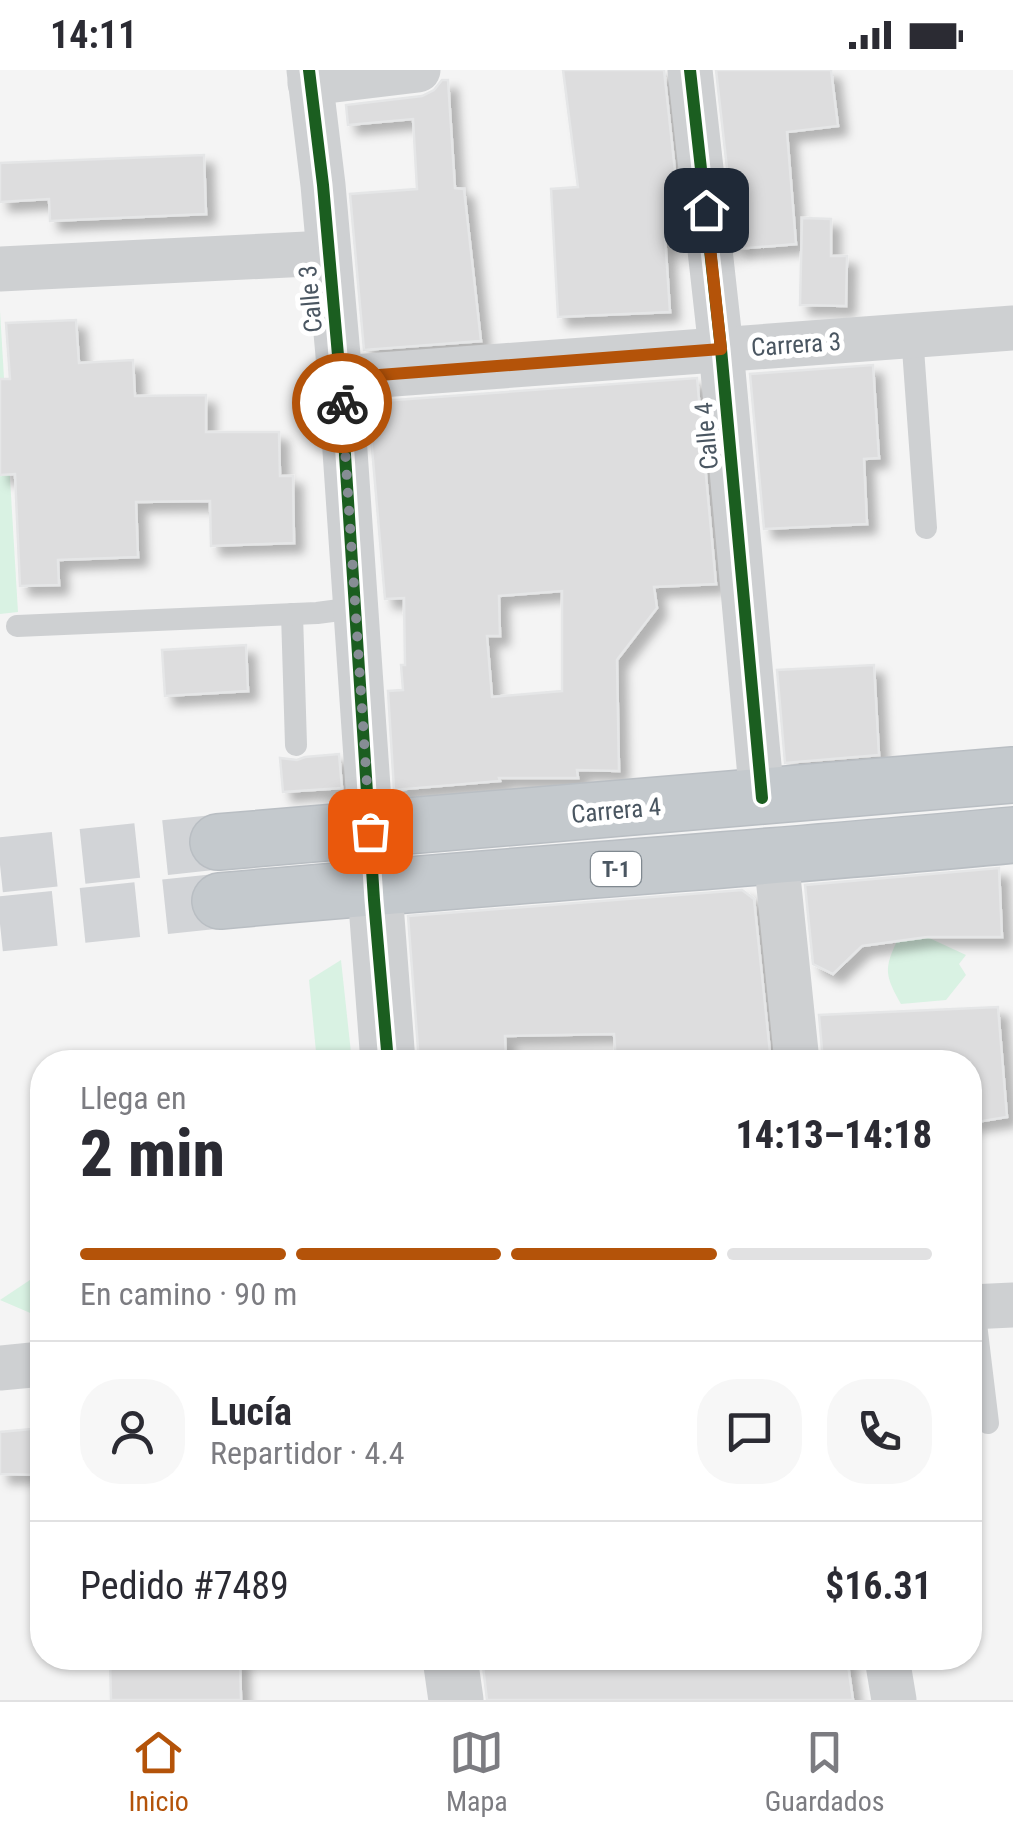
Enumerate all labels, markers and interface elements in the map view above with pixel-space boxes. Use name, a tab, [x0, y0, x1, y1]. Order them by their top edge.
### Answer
text: 14:11	[50, 13, 137, 57]
pin	[664, 168, 749, 253]
icon: home	[679, 183, 734, 238]
street label: Calle 3	[293, 264, 328, 334]
street label: Carrera 3	[750, 327, 842, 362]
courier	[292, 353, 392, 453]
icon: bike	[315, 376, 370, 431]
street label: Calle 4	[689, 401, 724, 471]
pin	[328, 789, 413, 874]
street label: Carrera 4	[570, 792, 662, 829]
icon: bag	[343, 804, 398, 859]
road number: T-1	[591, 852, 641, 886]
text: Llega en	[80, 1079, 187, 1117]
text: 14:13–14:18	[735, 1113, 932, 1157]
text: 2 min	[80, 1116, 225, 1192]
text: En camino · 90 m	[80, 1275, 297, 1313]
button: person	[80, 1379, 185, 1484]
button: chat	[697, 1379, 802, 1484]
button: phone	[827, 1379, 932, 1484]
text: Lucía	[210, 1390, 292, 1434]
text: Repartidor · 4.4	[210, 1434, 405, 1472]
text: Pedido #7489	[80, 1564, 289, 1608]
text: $16.31	[825, 1564, 932, 1608]
tab: Inicio	[129, 1725, 189, 1818]
tab: Mapa	[446, 1725, 508, 1818]
tab: Guardados	[765, 1725, 884, 1818]

